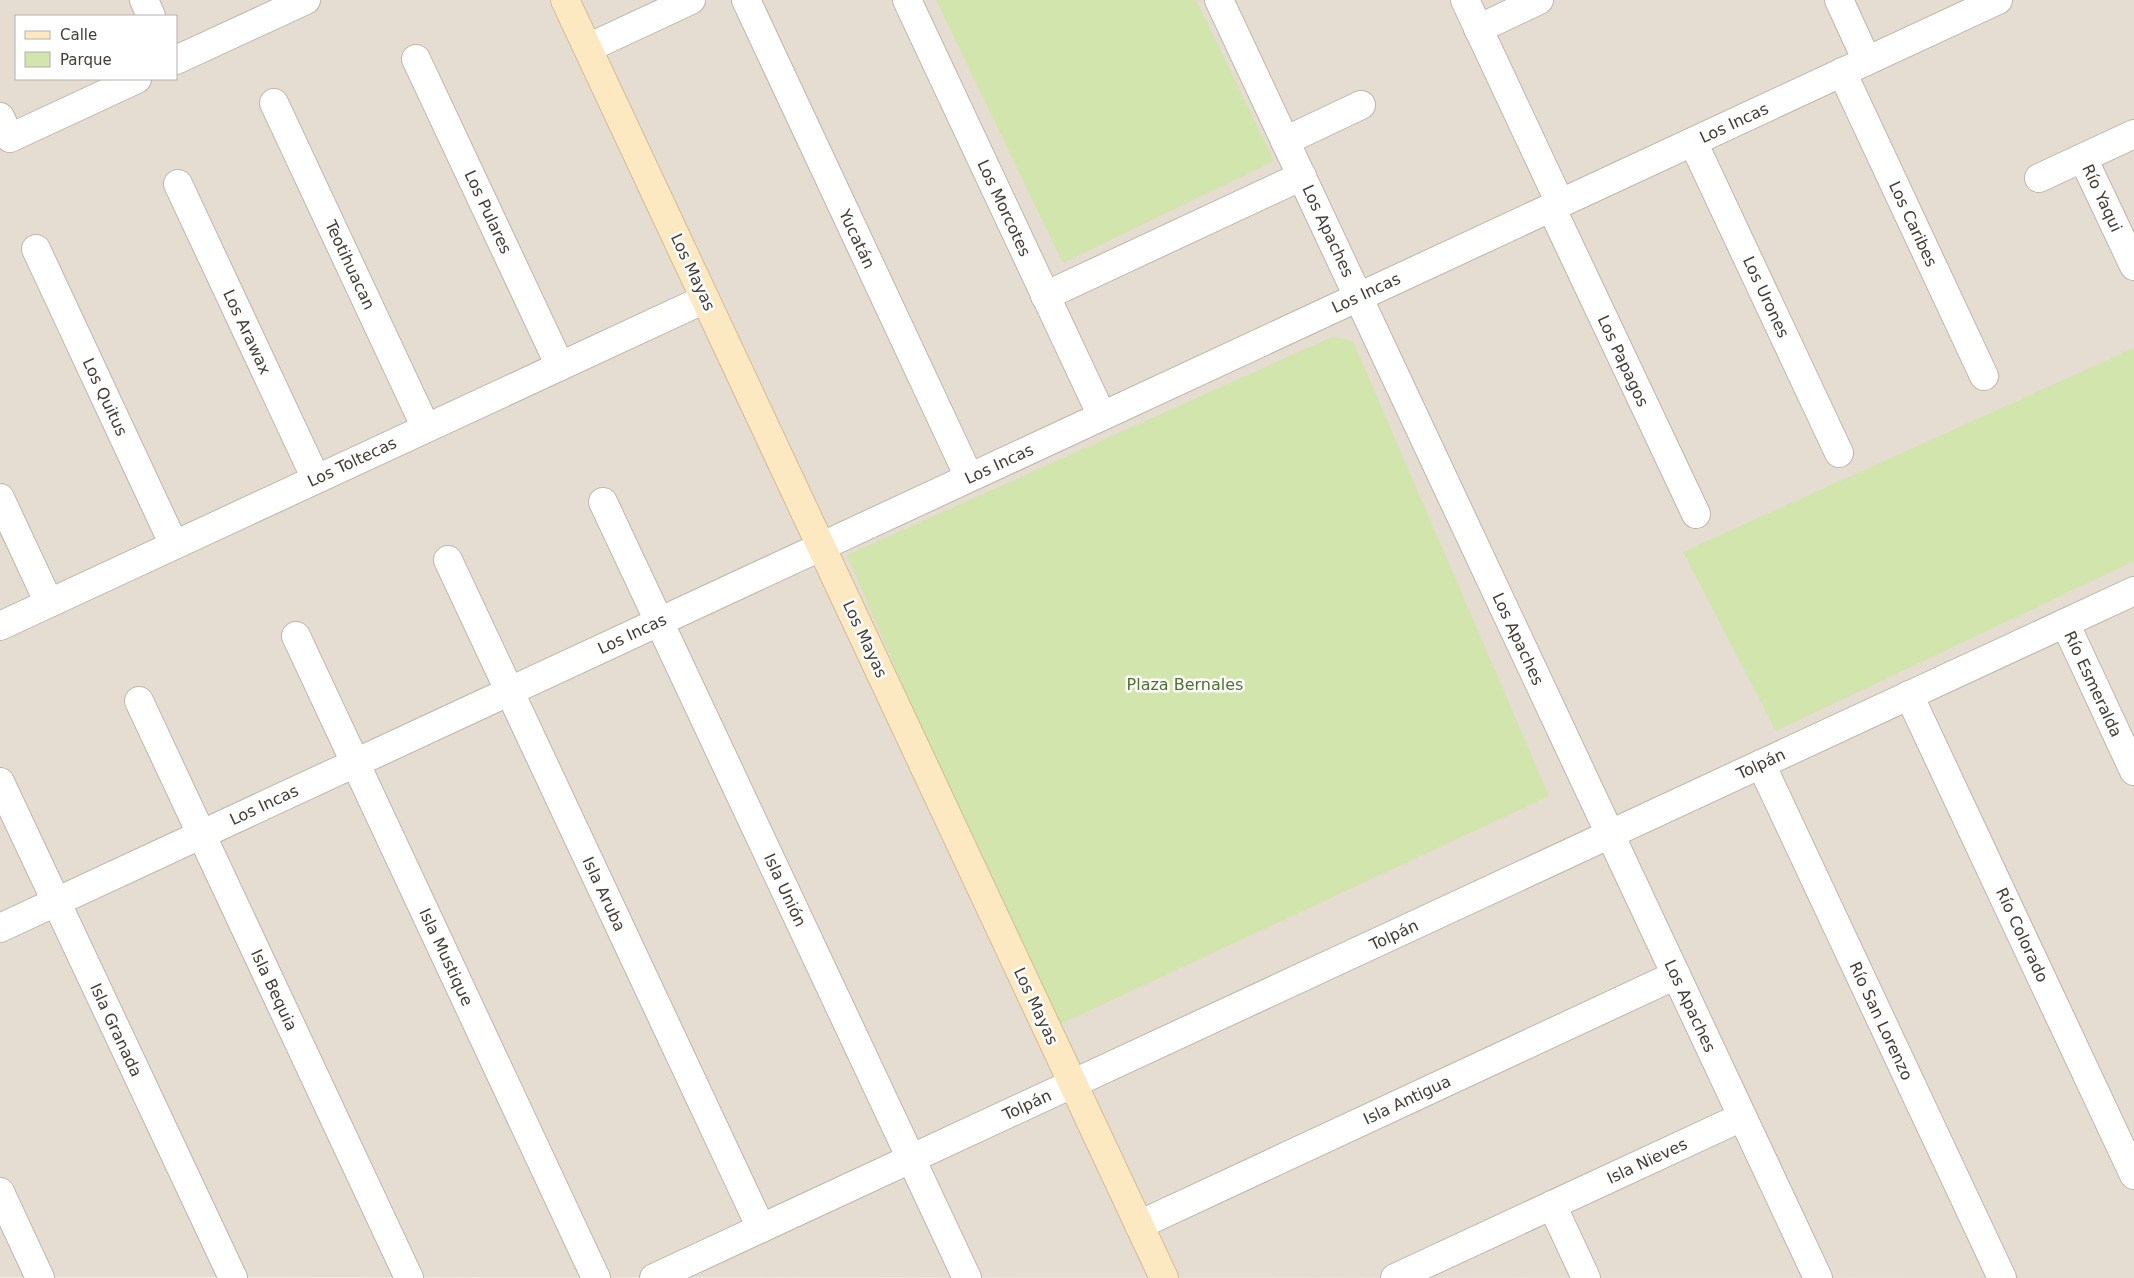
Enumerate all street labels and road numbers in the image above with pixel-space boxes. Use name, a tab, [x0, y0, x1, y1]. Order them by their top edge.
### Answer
street label: Los Incas	[1697, 99, 1771, 147]
street label: Los Morcotes	[973, 157, 1035, 259]
street label: Río Yaqui	[2078, 161, 2126, 235]
street label: Los Pulares	[460, 167, 516, 257]
street label: Los Caribes	[1885, 178, 1941, 270]
street label: Los Apaches	[1298, 182, 1358, 280]
street label: Yucatán	[835, 206, 879, 272]
street label: Teotihuacan	[321, 216, 379, 313]
street label: Los Mayas	[667, 230, 719, 314]
street label: Los Urones	[1739, 253, 1793, 341]
street label: Los Incas	[1329, 269, 1403, 317]
street label: Los Arawax	[219, 287, 275, 377]
street label: Los Papagos	[1594, 312, 1652, 410]
street label: Los Quitus	[79, 355, 131, 439]
street label: Los Toltecas	[304, 433, 400, 491]
street label: Los Incas	[962, 440, 1036, 488]
street label: Los Apaches	[1488, 590, 1548, 688]
street label: Los Mayas	[839, 597, 891, 681]
street label: Los Incas	[595, 610, 669, 658]
street label: Río Esmeralda	[2060, 628, 2126, 740]
street label: Tolpán	[1733, 745, 1788, 784]
street label: Los Incas	[227, 781, 301, 829]
street label: Isla Unión	[760, 850, 810, 930]
street label: Isla Aruba	[578, 854, 630, 934]
street label: Río Colorado	[1992, 885, 2052, 985]
street label: Isla Mustique	[415, 905, 477, 1009]
street label: Tolpán	[1366, 916, 1421, 955]
street label: Isla Bequia	[247, 946, 301, 1034]
street label: Los Apaches	[1660, 957, 1720, 1055]
street label: Río San Lorenzo	[1845, 959, 1917, 1083]
street label: Los Mayas	[1010, 964, 1062, 1048]
street label: Isla Granada	[86, 980, 146, 1080]
street label: Isla Antigua	[1360, 1071, 1454, 1129]
street label: Tolpán	[999, 1086, 1054, 1125]
street label: Isla Nieves	[1604, 1134, 1690, 1188]

